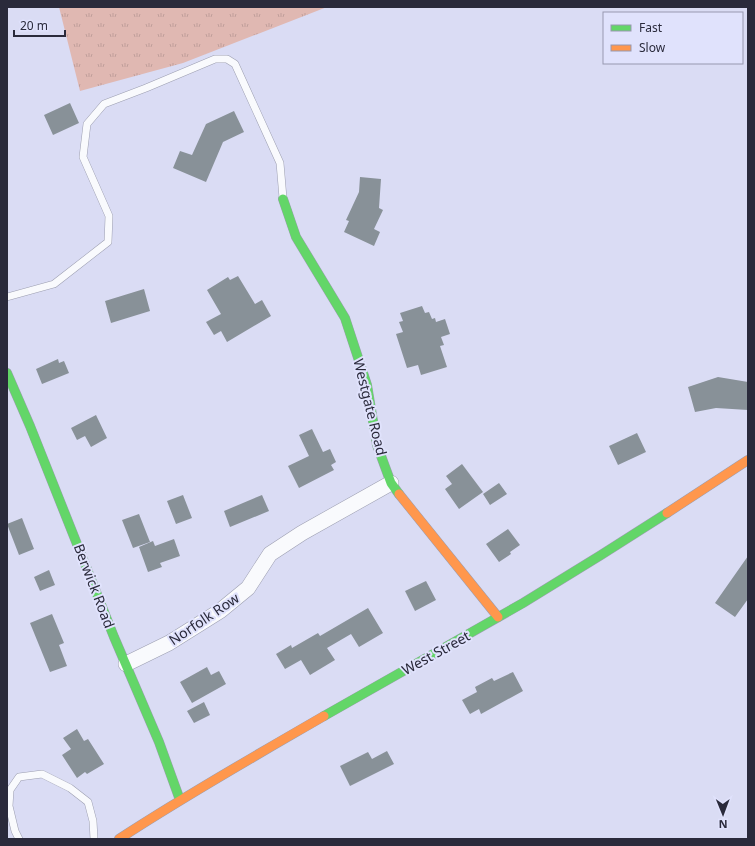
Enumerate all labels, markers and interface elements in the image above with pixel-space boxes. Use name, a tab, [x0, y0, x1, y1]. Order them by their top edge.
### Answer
scale bar	[14, 12, 65, 38]
legend	[603, 12, 743, 64]
text: 20 m	[20, 17, 48, 34]
text: Fast	[639, 19, 663, 36]
text: Slow	[639, 39, 666, 56]
street label: Westgate Road	[349, 357, 392, 457]
street label: Berwick Road	[70, 541, 119, 631]
street label: Norfolk Row	[165, 588, 243, 649]
street label: West Street	[398, 626, 473, 679]
north arrow	[703, 794, 743, 834]
text: N	[719, 817, 728, 832]

